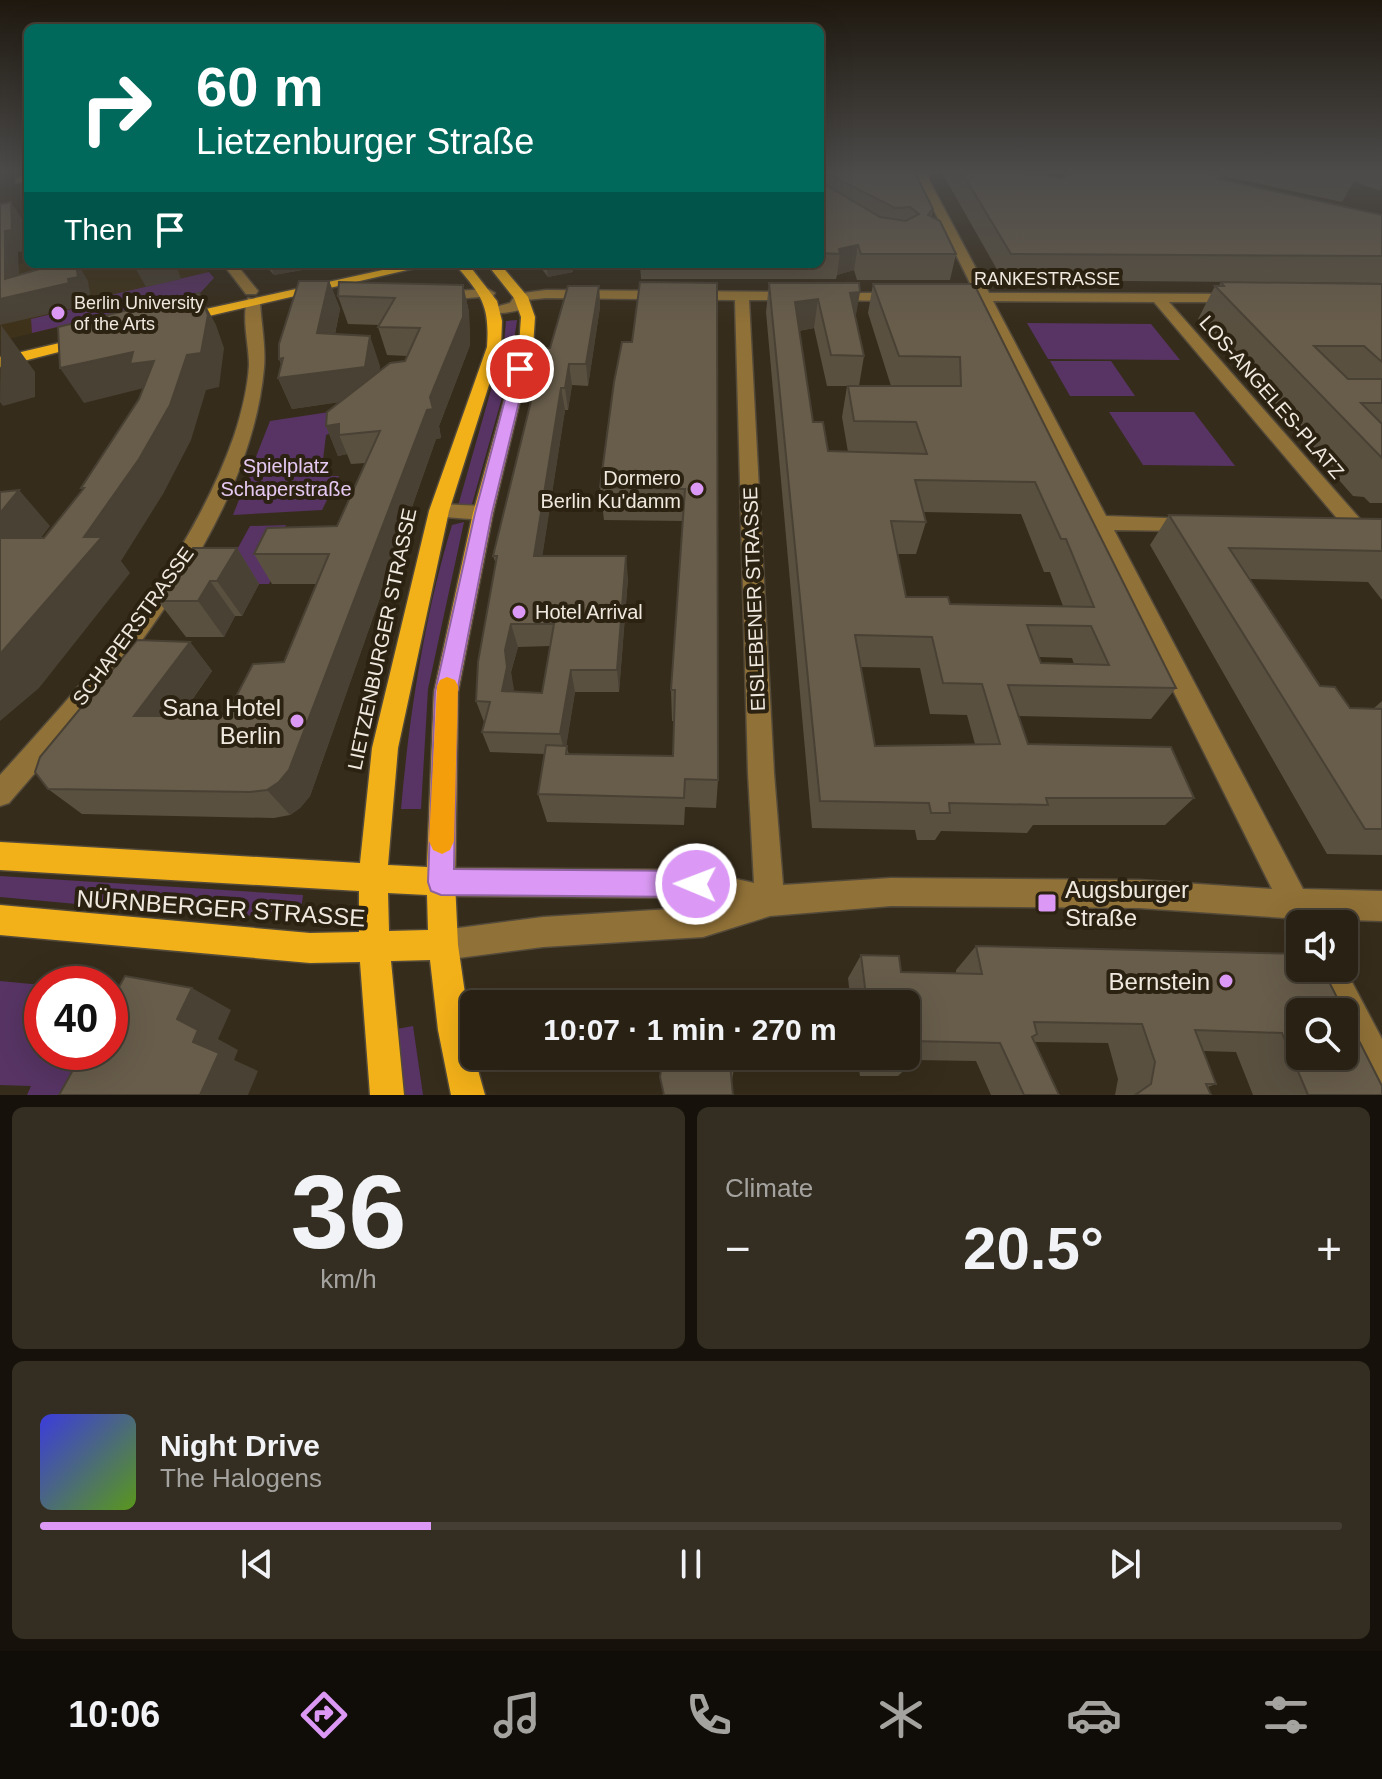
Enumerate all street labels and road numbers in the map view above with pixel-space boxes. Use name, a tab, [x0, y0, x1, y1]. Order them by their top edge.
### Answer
street label: RANKESTRASSE	[974, 269, 1120, 289]
street label: LOS-ANGELES-PLATZ	[1195, 311, 1349, 483]
street label: EISLEBENER STRASSE	[739, 486, 769, 712]
street label: LIETZENBURGER STRASSE	[344, 506, 420, 772]
street label: SCHAPERSTRASSE	[68, 543, 198, 709]
street label: NÜRNBERGER STRASSE	[76, 884, 366, 932]

